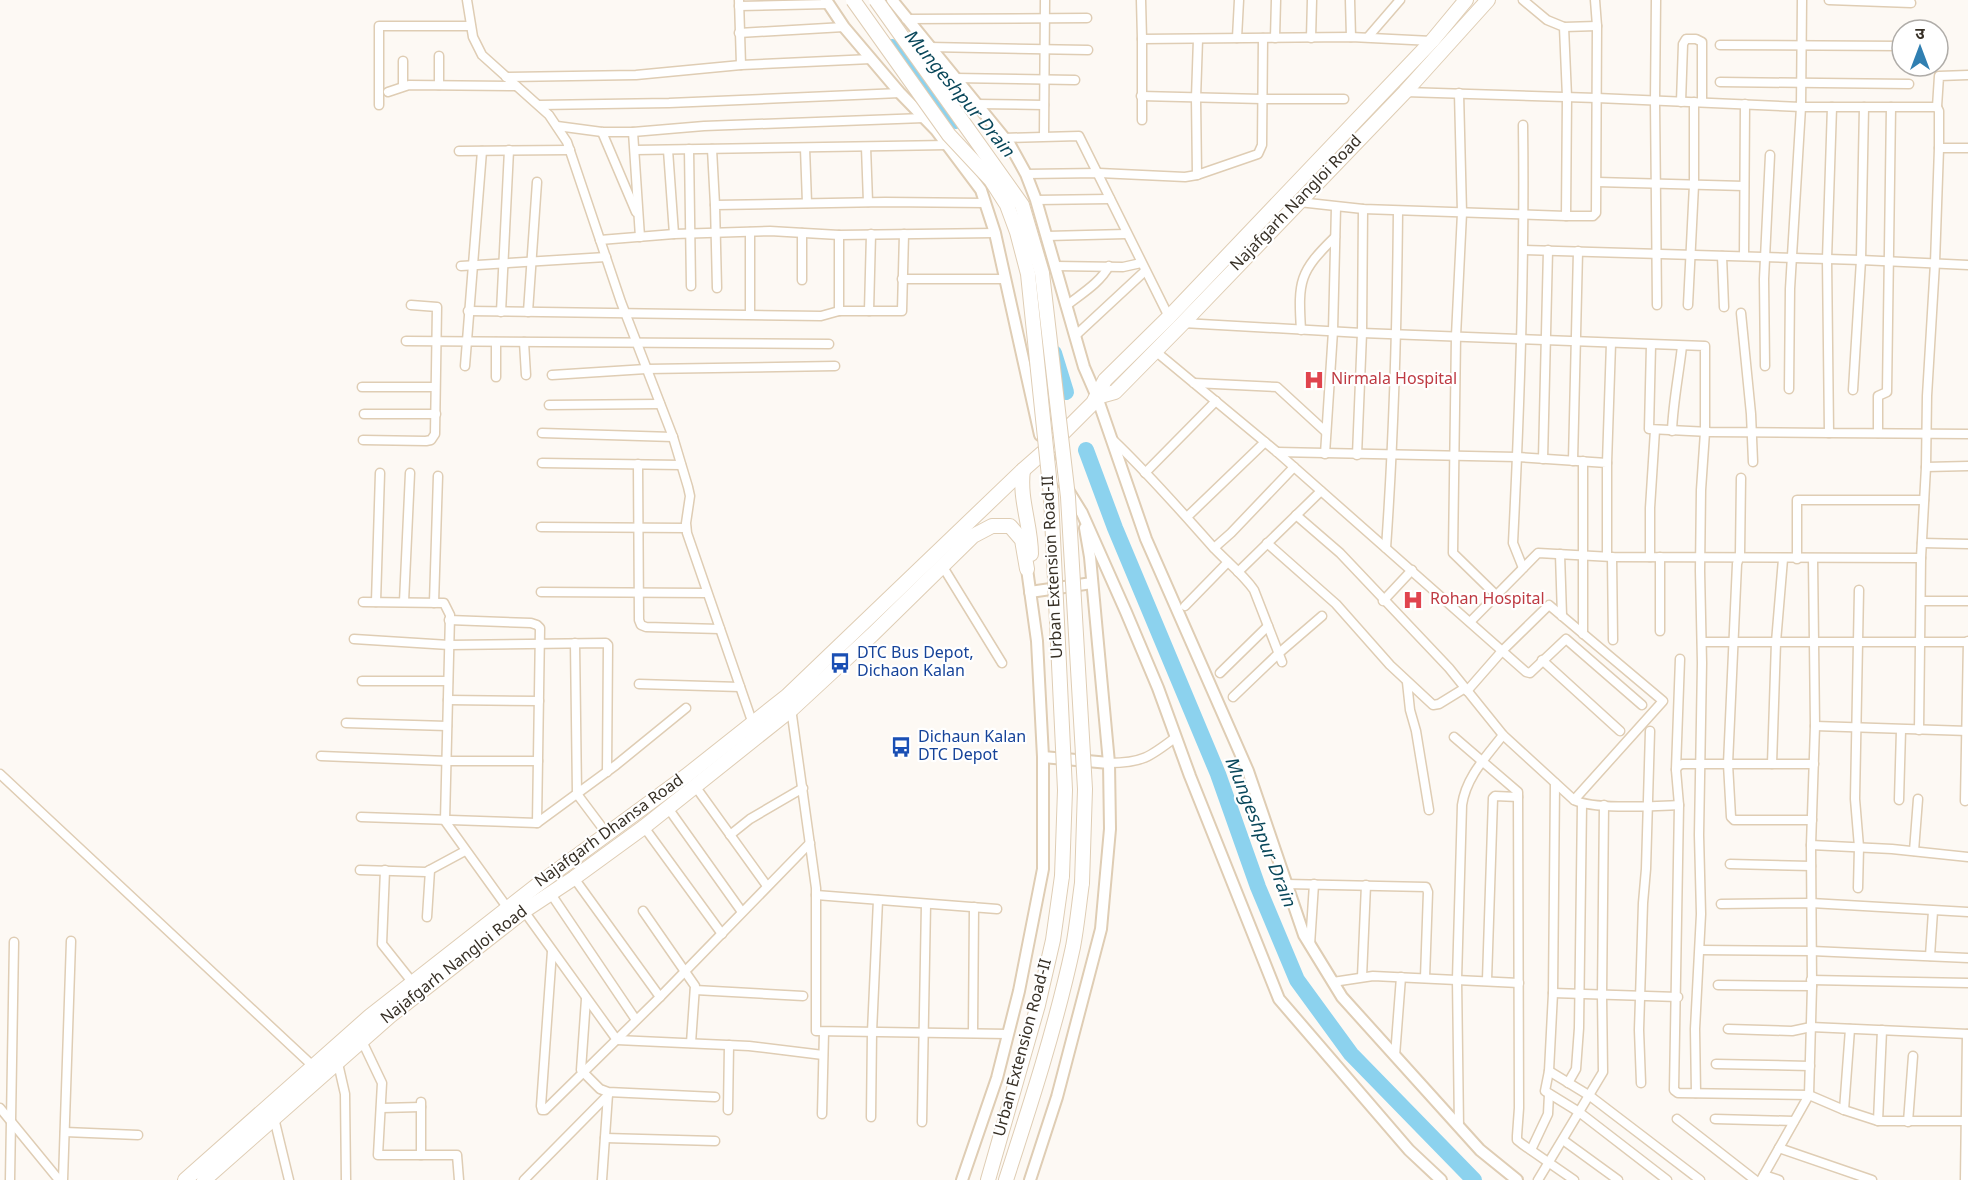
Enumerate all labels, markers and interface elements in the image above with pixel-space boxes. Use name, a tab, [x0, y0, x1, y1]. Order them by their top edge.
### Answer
north arrow	[1890, 18, 1950, 78]
water label: Mungeshpur Drain	[898, 25, 1019, 163]
text: उ	[1915, 25, 1925, 46]
street label: Najafgarh Nangloi Road	[1227, 132, 1367, 276]
hospital icon: Nirmala Hospital	[1302, 368, 1326, 392]
place label: Nirmala Hospital	[1331, 370, 1457, 391]
street label: Urban Extension Road-II	[1039, 475, 1069, 659]
hospital icon: Rohan Hospital	[1401, 588, 1425, 612]
place label: Rohan Hospital	[1430, 590, 1545, 611]
place label: DTC Bus Depot, Dichaon Kalan	[857, 644, 973, 683]
bus stop icon: DTC Bus Depot, Dichaon Kalan	[828, 651, 852, 675]
place label: Dichaun Kalan DTC Depot	[918, 728, 1026, 767]
bus stop icon: Dichaun Kalan DTC Depot	[889, 735, 913, 759]
water label: Mungeshpur Drain	[1218, 754, 1300, 911]
street label: Najafgarh Dhansa Road	[531, 771, 689, 893]
street label: Najafgarh Nangloi Road	[377, 902, 533, 1030]
street label: Urban Extension Road-II	[990, 957, 1058, 1139]

